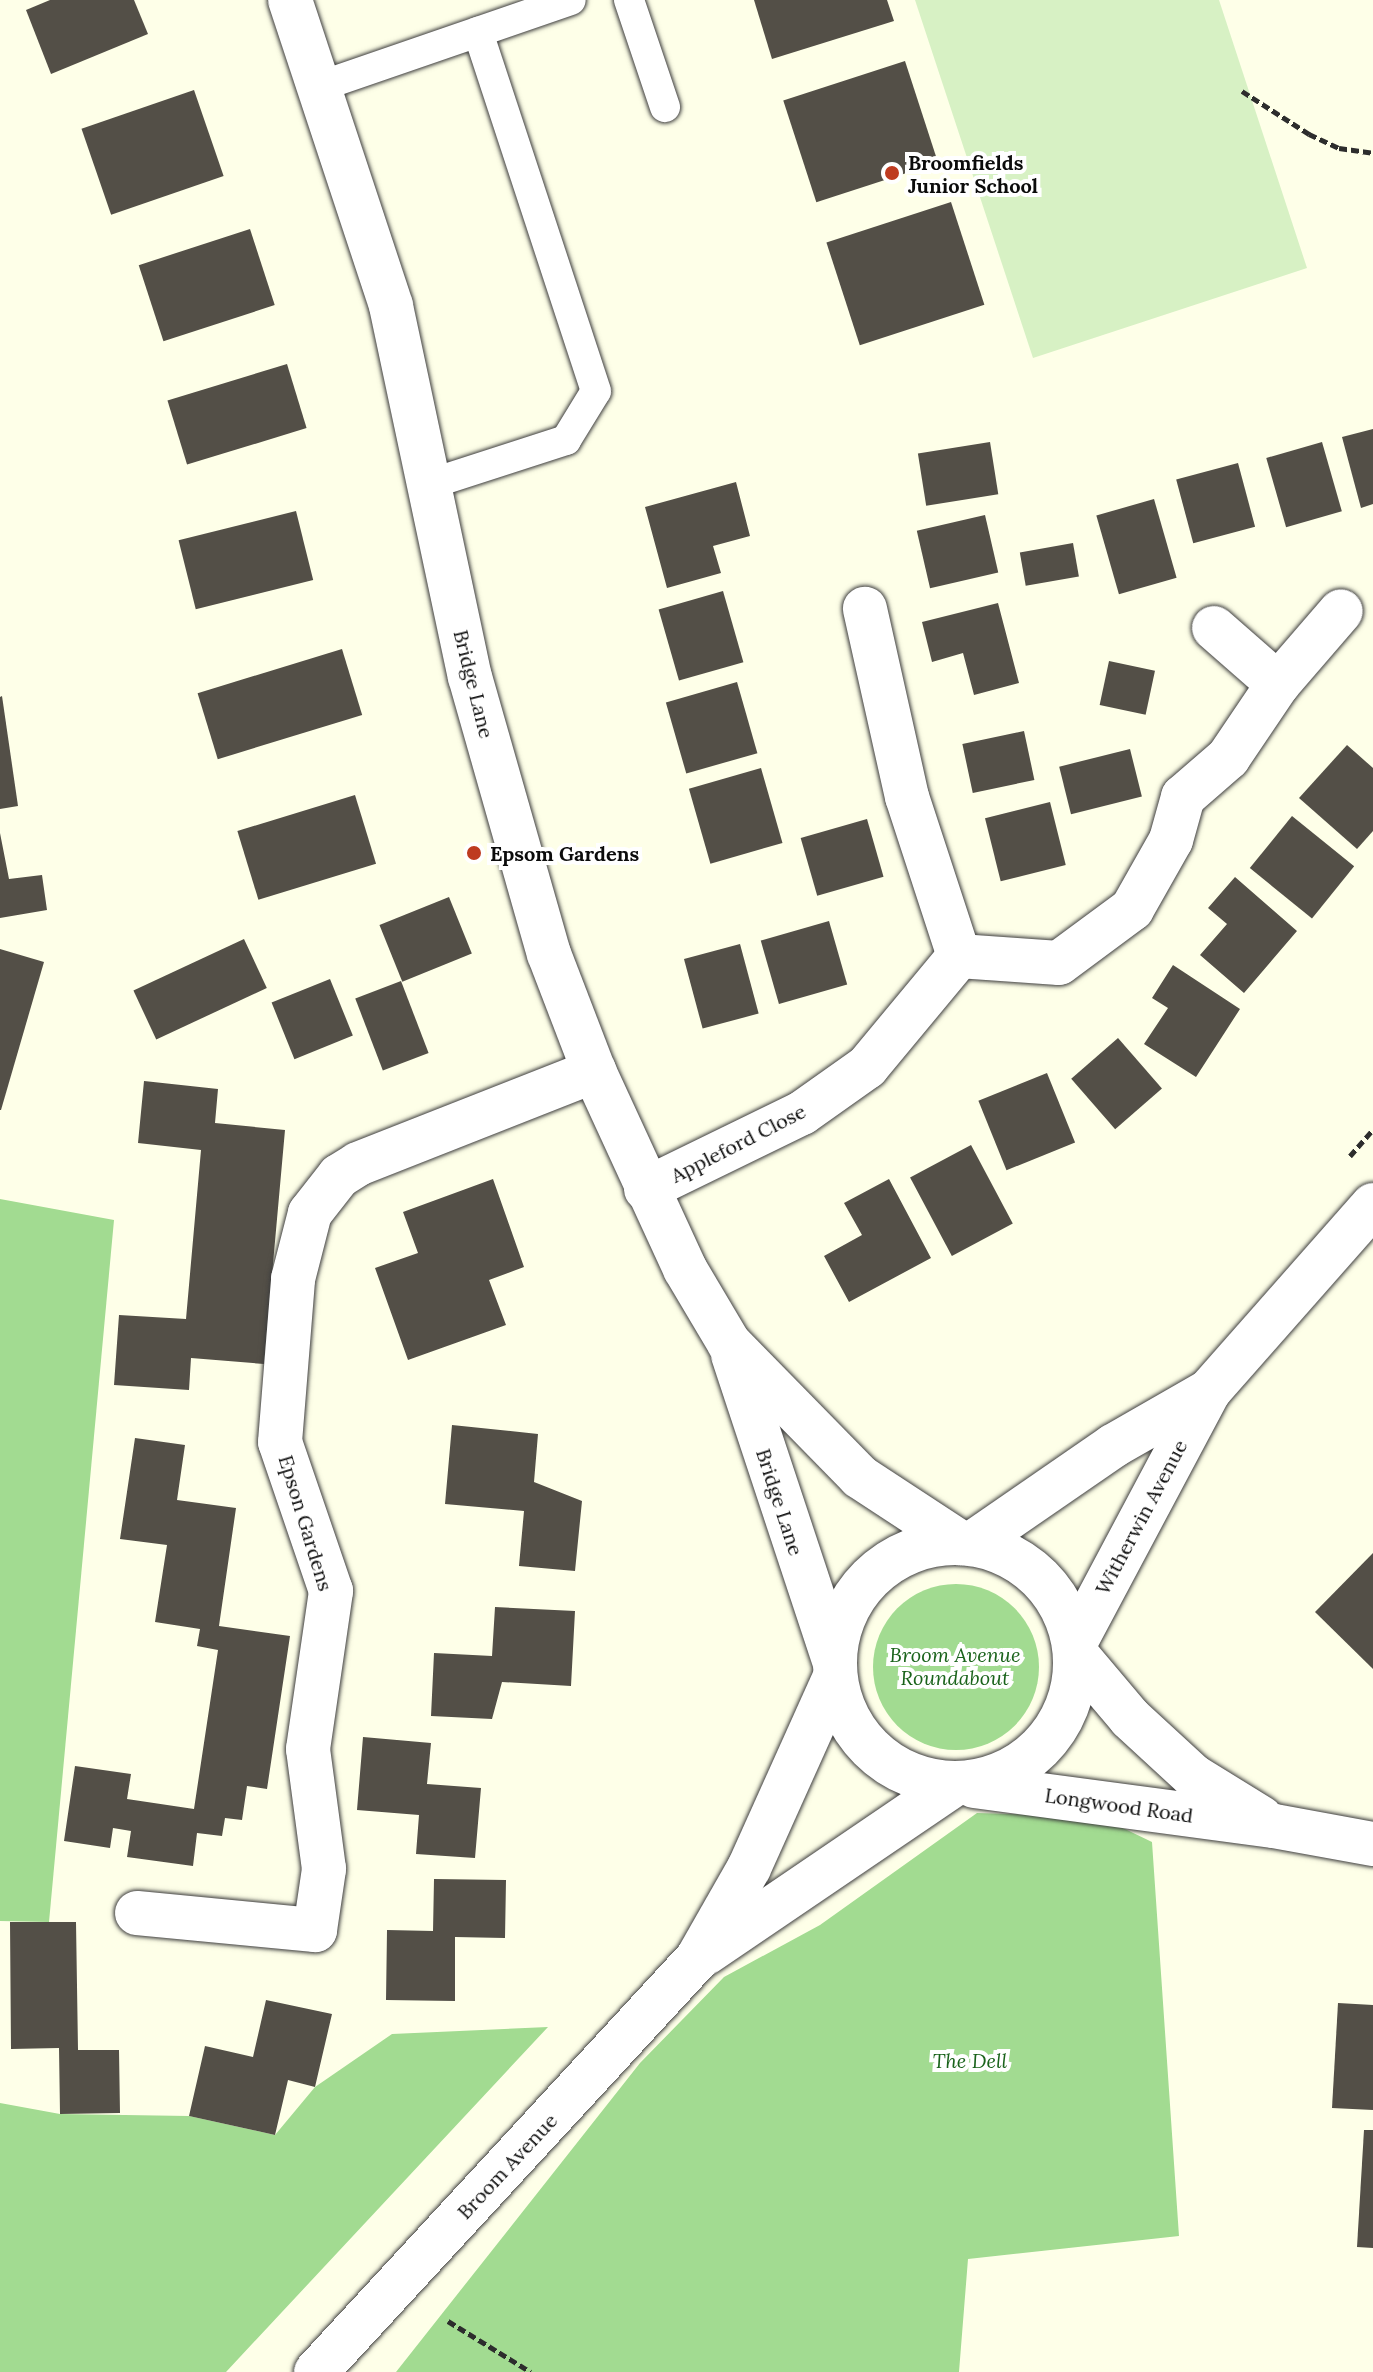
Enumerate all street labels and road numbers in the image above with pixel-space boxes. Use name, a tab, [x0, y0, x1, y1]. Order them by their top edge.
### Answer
street label: Bridge Lane	[449, 627, 499, 741]
street label: Appleford Close	[667, 1099, 809, 1187]
street label: Witherwin Avenue	[1090, 1436, 1192, 1598]
street label: Bridge Lane	[751, 1446, 809, 1558]
street label: Epson Gardens	[274, 1452, 338, 1594]
street label: Longwood Road	[1043, 1783, 1195, 1827]
street label: Broom Avenue	[452, 2108, 562, 2224]

